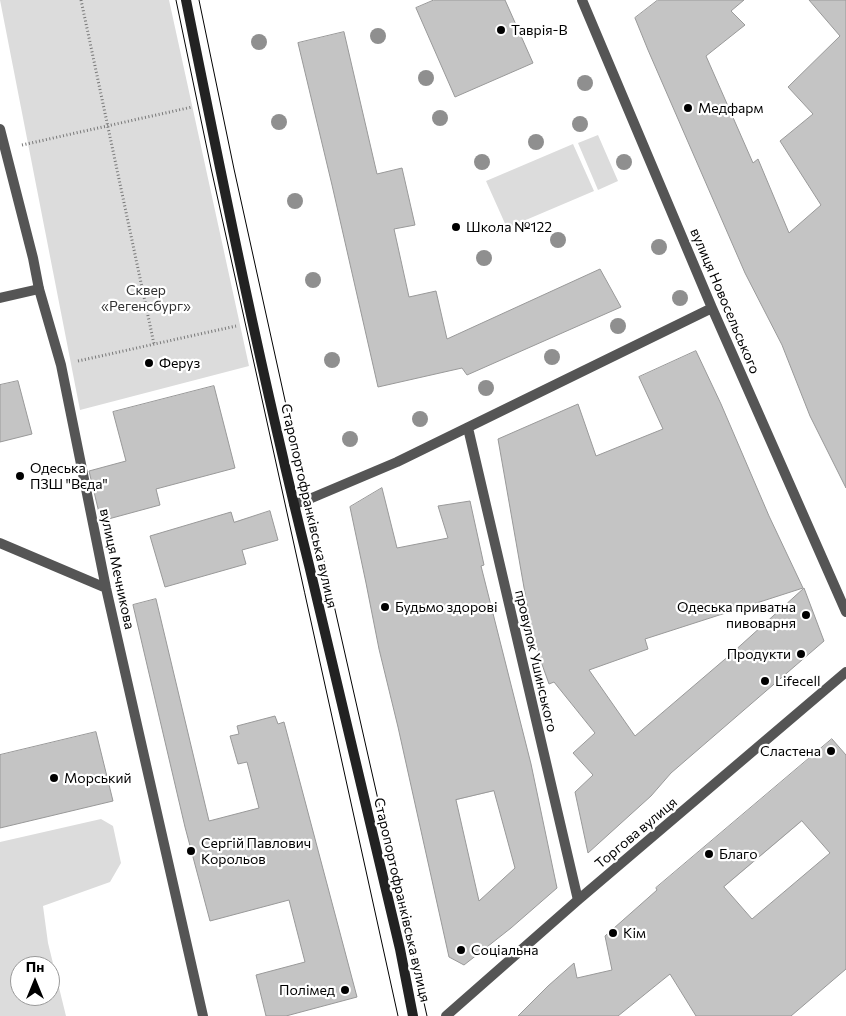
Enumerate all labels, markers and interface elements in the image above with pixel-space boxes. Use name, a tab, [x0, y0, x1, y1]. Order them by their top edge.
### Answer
place label: Таврія-В	[511, 22, 568, 38]
marker: Таврія-В	[495, 24, 507, 36]
place label: Медфарм	[698, 100, 763, 116]
marker: Медфарм	[682, 102, 694, 114]
place label: Школа №122	[466, 219, 552, 235]
marker: Школа №122	[450, 221, 462, 233]
street label: вулиця Новосельського	[687, 226, 763, 376]
park label: Сквер «Регенсбург»	[101, 282, 191, 314]
place label: Феруз	[159, 355, 200, 371]
marker: Феруз	[143, 357, 155, 369]
street label: Старопортофранківська вулиця	[277, 402, 341, 610]
place label: Одеська ПЗШ "Вєда"	[30, 460, 108, 492]
marker: Одеська ПЗШ "Вєда"	[14, 470, 26, 482]
street label: вулиця Мечникова	[96, 507, 138, 631]
street label: провулок Ушинського	[511, 588, 561, 734]
place label: Будьмо здорові	[395, 599, 498, 615]
place label: Одеська приватна пивоварня	[677, 599, 796, 632]
marker: Будьмо здорові	[379, 601, 391, 613]
marker: Одеська приватна пивоварня	[800, 609, 812, 621]
place label: Продукти	[727, 646, 791, 662]
marker: Продукти	[795, 648, 807, 660]
place label: Lifecell	[775, 673, 821, 689]
marker: Lifecell	[759, 675, 771, 687]
place label: Сластена	[760, 743, 821, 759]
marker: Сластена	[825, 745, 837, 757]
place label: Морський	[64, 770, 132, 786]
marker: Морський	[48, 772, 60, 784]
street label: Торгова вулиця	[592, 794, 680, 872]
street label: Старопортофранківська вулиця	[370, 796, 434, 1004]
place label: Сергій Павлович Корольов	[201, 835, 311, 868]
marker: Сергій Павлович Корольов	[185, 845, 197, 857]
place label: Благо	[719, 846, 758, 862]
marker: Благо	[703, 848, 715, 860]
place label: Кім	[623, 925, 646, 941]
marker: Кім	[607, 927, 619, 939]
place label: Соціальна	[471, 942, 538, 958]
marker: Соціальна	[455, 944, 467, 956]
north arrow	[10, 956, 60, 1006]
text: Пн	[26, 958, 44, 975]
place label: Полімед	[279, 982, 335, 998]
marker: Полімед	[339, 984, 351, 996]

